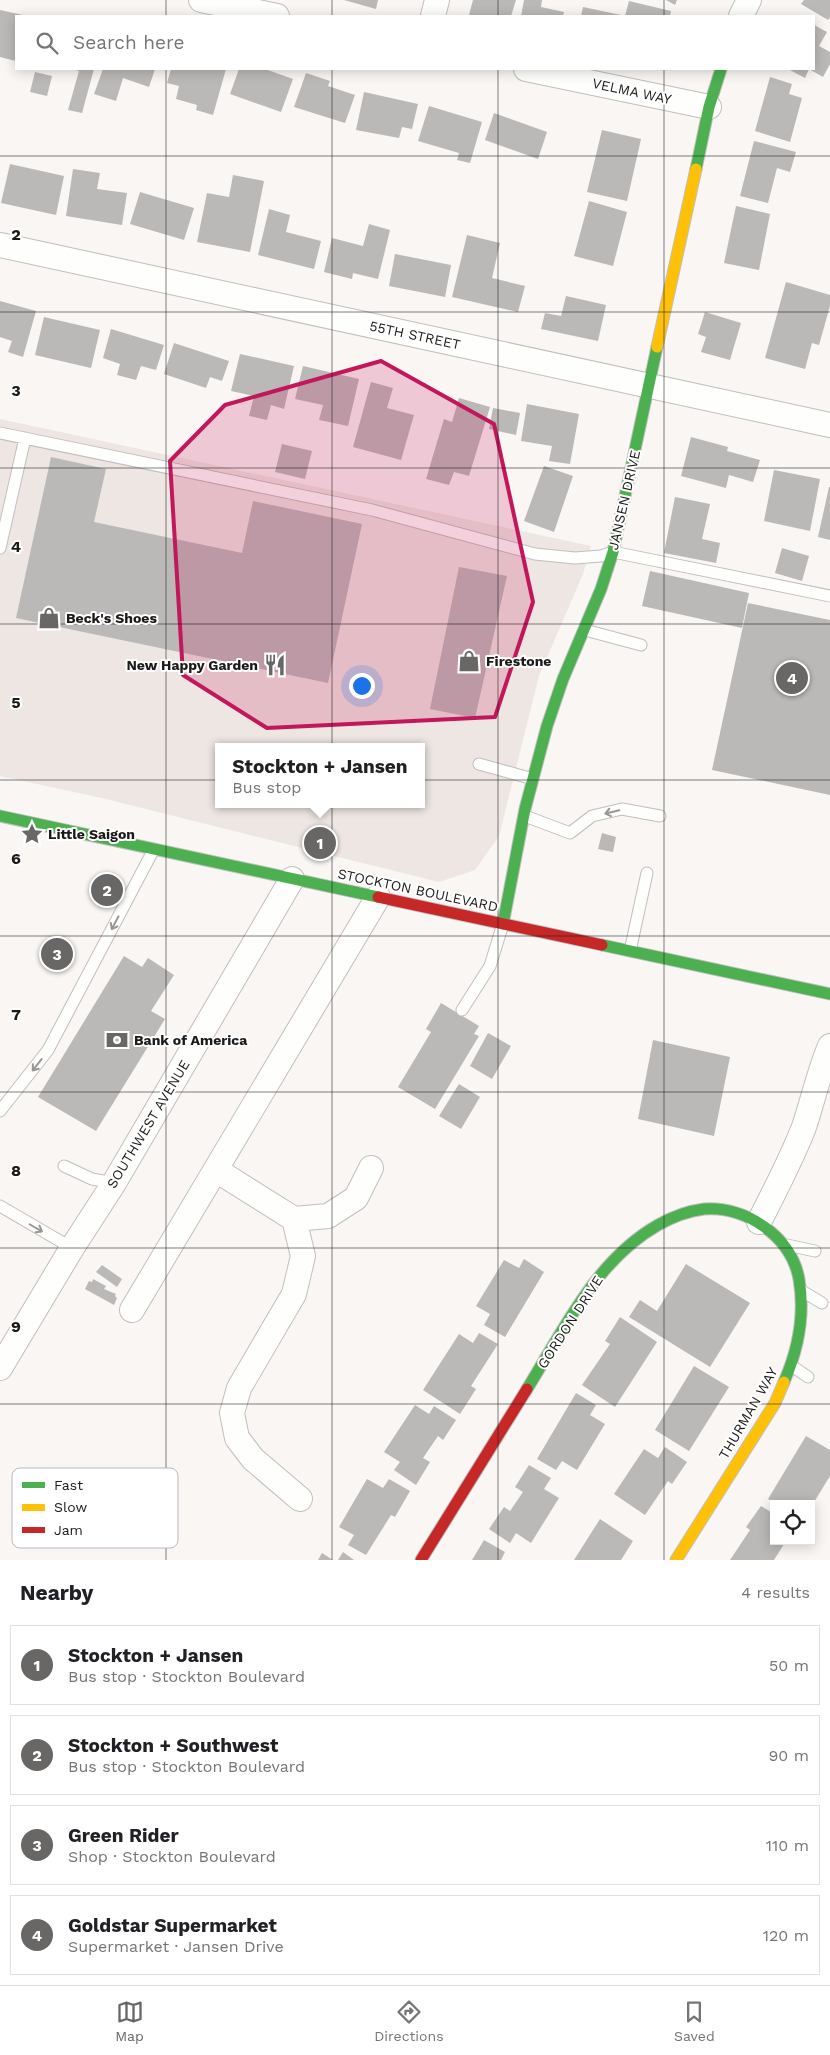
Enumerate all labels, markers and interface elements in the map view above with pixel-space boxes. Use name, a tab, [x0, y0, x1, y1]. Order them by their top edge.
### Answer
search box	[15, 15, 815, 70]
icon: search	[33, 29, 61, 57]
text: Search here	[73, 31, 184, 54]
street label: VELMA WAY	[591, 75, 673, 107]
text: 2	[11, 225, 21, 244]
street label: 55TH STREET	[368, 318, 462, 353]
text: 3	[11, 381, 21, 400]
street label: JANSEN DRIVE	[605, 449, 643, 551]
text: 4	[11, 537, 21, 556]
shop icon: Beck's Shoes	[36, 605, 62, 631]
place label: Beck's Shoes	[66, 610, 157, 626]
shop icon: Firestone	[456, 648, 482, 674]
restaurant icon: New Happy Garden	[262, 652, 288, 678]
place label: Firestone	[486, 653, 551, 669]
place label: New Happy Garden	[127, 657, 258, 673]
pin: 4	[776, 659, 808, 697]
your location	[349, 673, 375, 699]
text: 5	[11, 693, 21, 712]
popup	[215, 743, 425, 808]
text: Stockton + Jansen	[232, 755, 408, 778]
text: Bus stop	[232, 778, 301, 797]
one-way arrow	[605, 808, 621, 817]
place icon: Little Saigon	[19, 821, 45, 847]
pin: 1	[304, 824, 336, 862]
place label: Little Saigon	[48, 826, 135, 842]
text: 6	[11, 849, 21, 868]
street label: STOCKTON BOULEVARD	[336, 865, 500, 915]
pin: 2	[91, 871, 123, 909]
one-way arrow	[110, 915, 120, 930]
pin: 3	[41, 935, 73, 973]
text: 7	[11, 1005, 21, 1024]
bank icon: Bank of America	[104, 1027, 130, 1053]
place label: Bank of America	[134, 1032, 248, 1048]
street label: SOUTHWEST AVENUE	[103, 1057, 193, 1191]
one-way arrow	[31, 1058, 42, 1071]
text: 8	[11, 1161, 21, 1180]
one-way arrow	[28, 1223, 42, 1233]
street label: GORDON DRIVE	[534, 1273, 606, 1371]
text: 9	[11, 1317, 21, 1336]
street label: THURMAN WAY	[715, 1364, 781, 1462]
legend	[12, 1468, 178, 1548]
text: Fast	[54, 1477, 83, 1493]
text: Slow	[54, 1499, 87, 1515]
map controls	[770, 1500, 815, 1545]
button: locate	[770, 1500, 815, 1545]
text: Jam	[54, 1522, 83, 1538]
text: Nearby	[20, 1580, 93, 1605]
text: 4 results	[741, 1583, 810, 1602]
text: Stockton + Jansen	[68, 1644, 243, 1667]
text: 1	[34, 1656, 40, 1675]
text: 50 m	[769, 1656, 809, 1675]
text: Bus stop · Stockton Boulevard	[68, 1667, 305, 1686]
text: Stockton + Southwest	[68, 1734, 278, 1757]
text: 2	[32, 1746, 42, 1765]
text: 90 m	[768, 1746, 809, 1765]
text: Bus stop · Stockton Boulevard	[68, 1757, 305, 1776]
text: Green Rider	[68, 1824, 179, 1847]
text: 3	[32, 1836, 42, 1855]
text: 110 m	[766, 1836, 809, 1855]
text: Shop · Stockton Boulevard	[68, 1847, 276, 1866]
text: Goldstar Supermarket	[68, 1914, 277, 1937]
text: 4	[32, 1926, 42, 1945]
text: 120 m	[763, 1926, 809, 1945]
text: Supermarket · Jansen Drive	[68, 1937, 284, 1956]
tab: Map	[115, 1998, 144, 2044]
tab: Directions	[374, 1998, 444, 2044]
tab: Saved	[674, 1998, 715, 2044]

